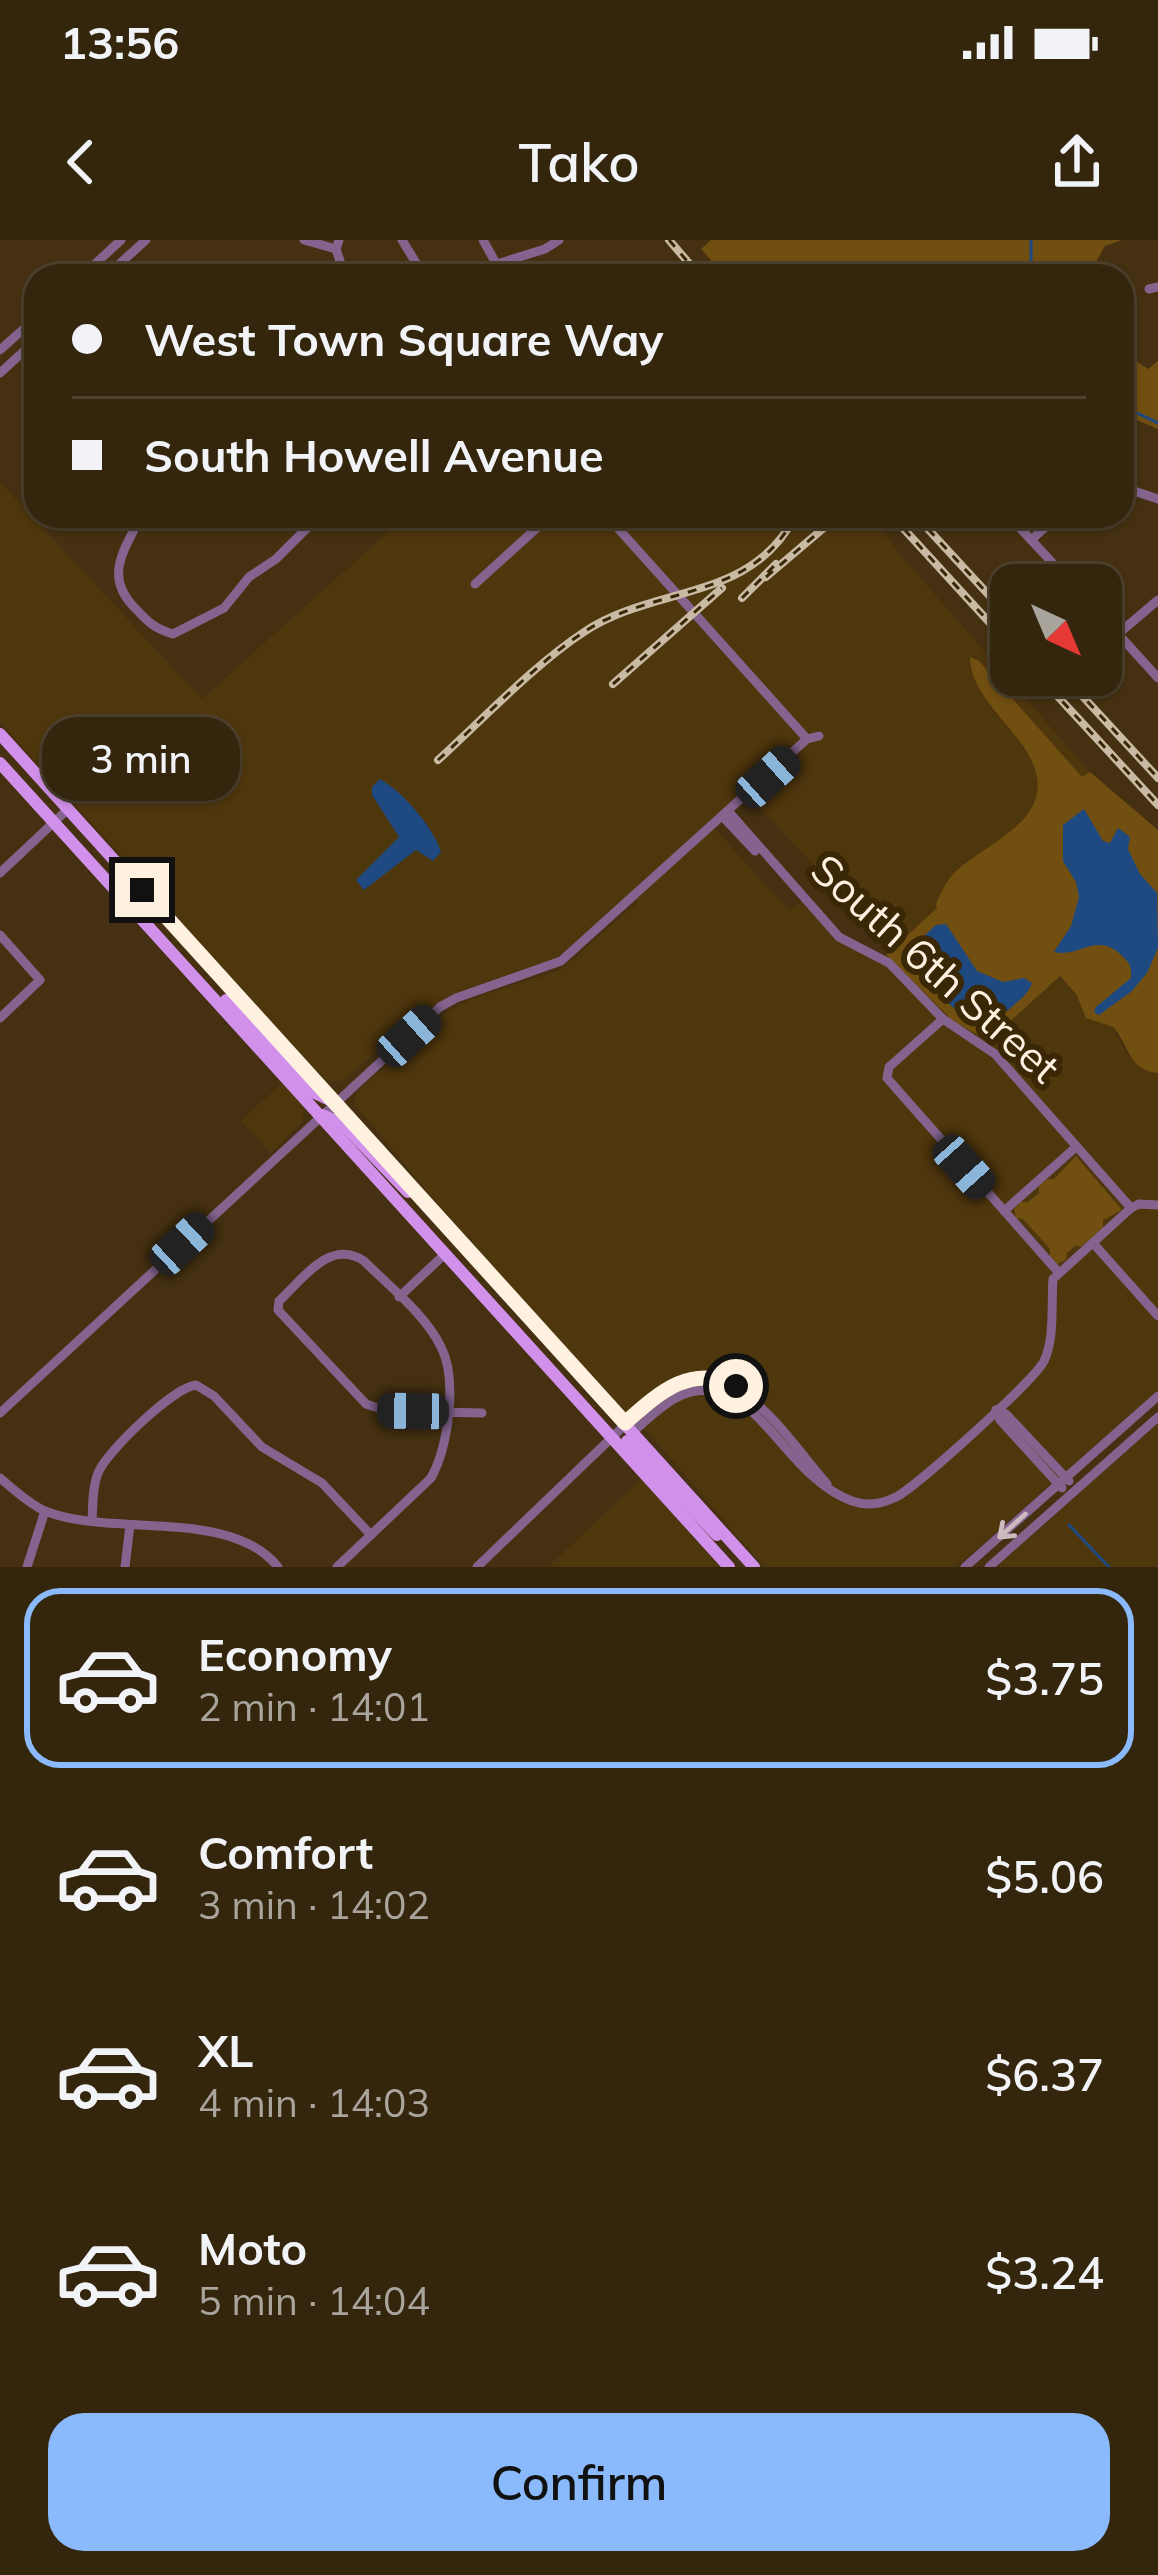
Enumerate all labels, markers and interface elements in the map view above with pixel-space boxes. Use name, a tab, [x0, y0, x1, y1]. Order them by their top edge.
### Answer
text: 13:56	[60, 14, 179, 70]
text: Tako	[518, 128, 640, 196]
icon: back	[48, 129, 114, 195]
icon: share	[1044, 129, 1110, 195]
text: West Town Square Way	[144, 311, 664, 367]
text: South Howell Avenue	[144, 427, 604, 483]
north arrow	[990, 564, 1122, 696]
map controls	[990, 564, 1122, 696]
callout: 3 min	[43, 716, 241, 800]
text: 3 min	[90, 734, 192, 783]
car	[729, 740, 807, 814]
street label: South 6th Street	[801, 842, 1071, 1094]
route end	[115, 863, 169, 917]
car	[370, 999, 448, 1073]
car	[927, 1128, 1001, 1206]
car	[143, 1206, 221, 1282]
route start	[709, 1359, 763, 1413]
car	[377, 1392, 449, 1430]
one-way arrow	[997, 1512, 1027, 1539]
icon: car	[54, 1624, 162, 1732]
text: Economy	[198, 1626, 392, 1682]
text: $3.75	[985, 1650, 1104, 1706]
text: 2 min · 14:01	[198, 1682, 430, 1731]
icon: car	[54, 1822, 162, 1930]
text: Comfort	[198, 1824, 373, 1880]
text: $5.06	[985, 1848, 1104, 1904]
text: 3 min · 14:02	[198, 1880, 430, 1929]
icon: car	[54, 2020, 162, 2128]
text: XL	[198, 2022, 253, 2078]
text: $6.37	[985, 2046, 1104, 2102]
text: 4 min · 14:03	[198, 2078, 430, 2127]
icon: car	[54, 2218, 162, 2326]
text: Moto	[198, 2220, 307, 2276]
text: $3.24	[985, 2244, 1104, 2300]
text: 5 min · 14:04	[198, 2276, 430, 2325]
button: Confirm	[48, 2413, 1110, 2551]

